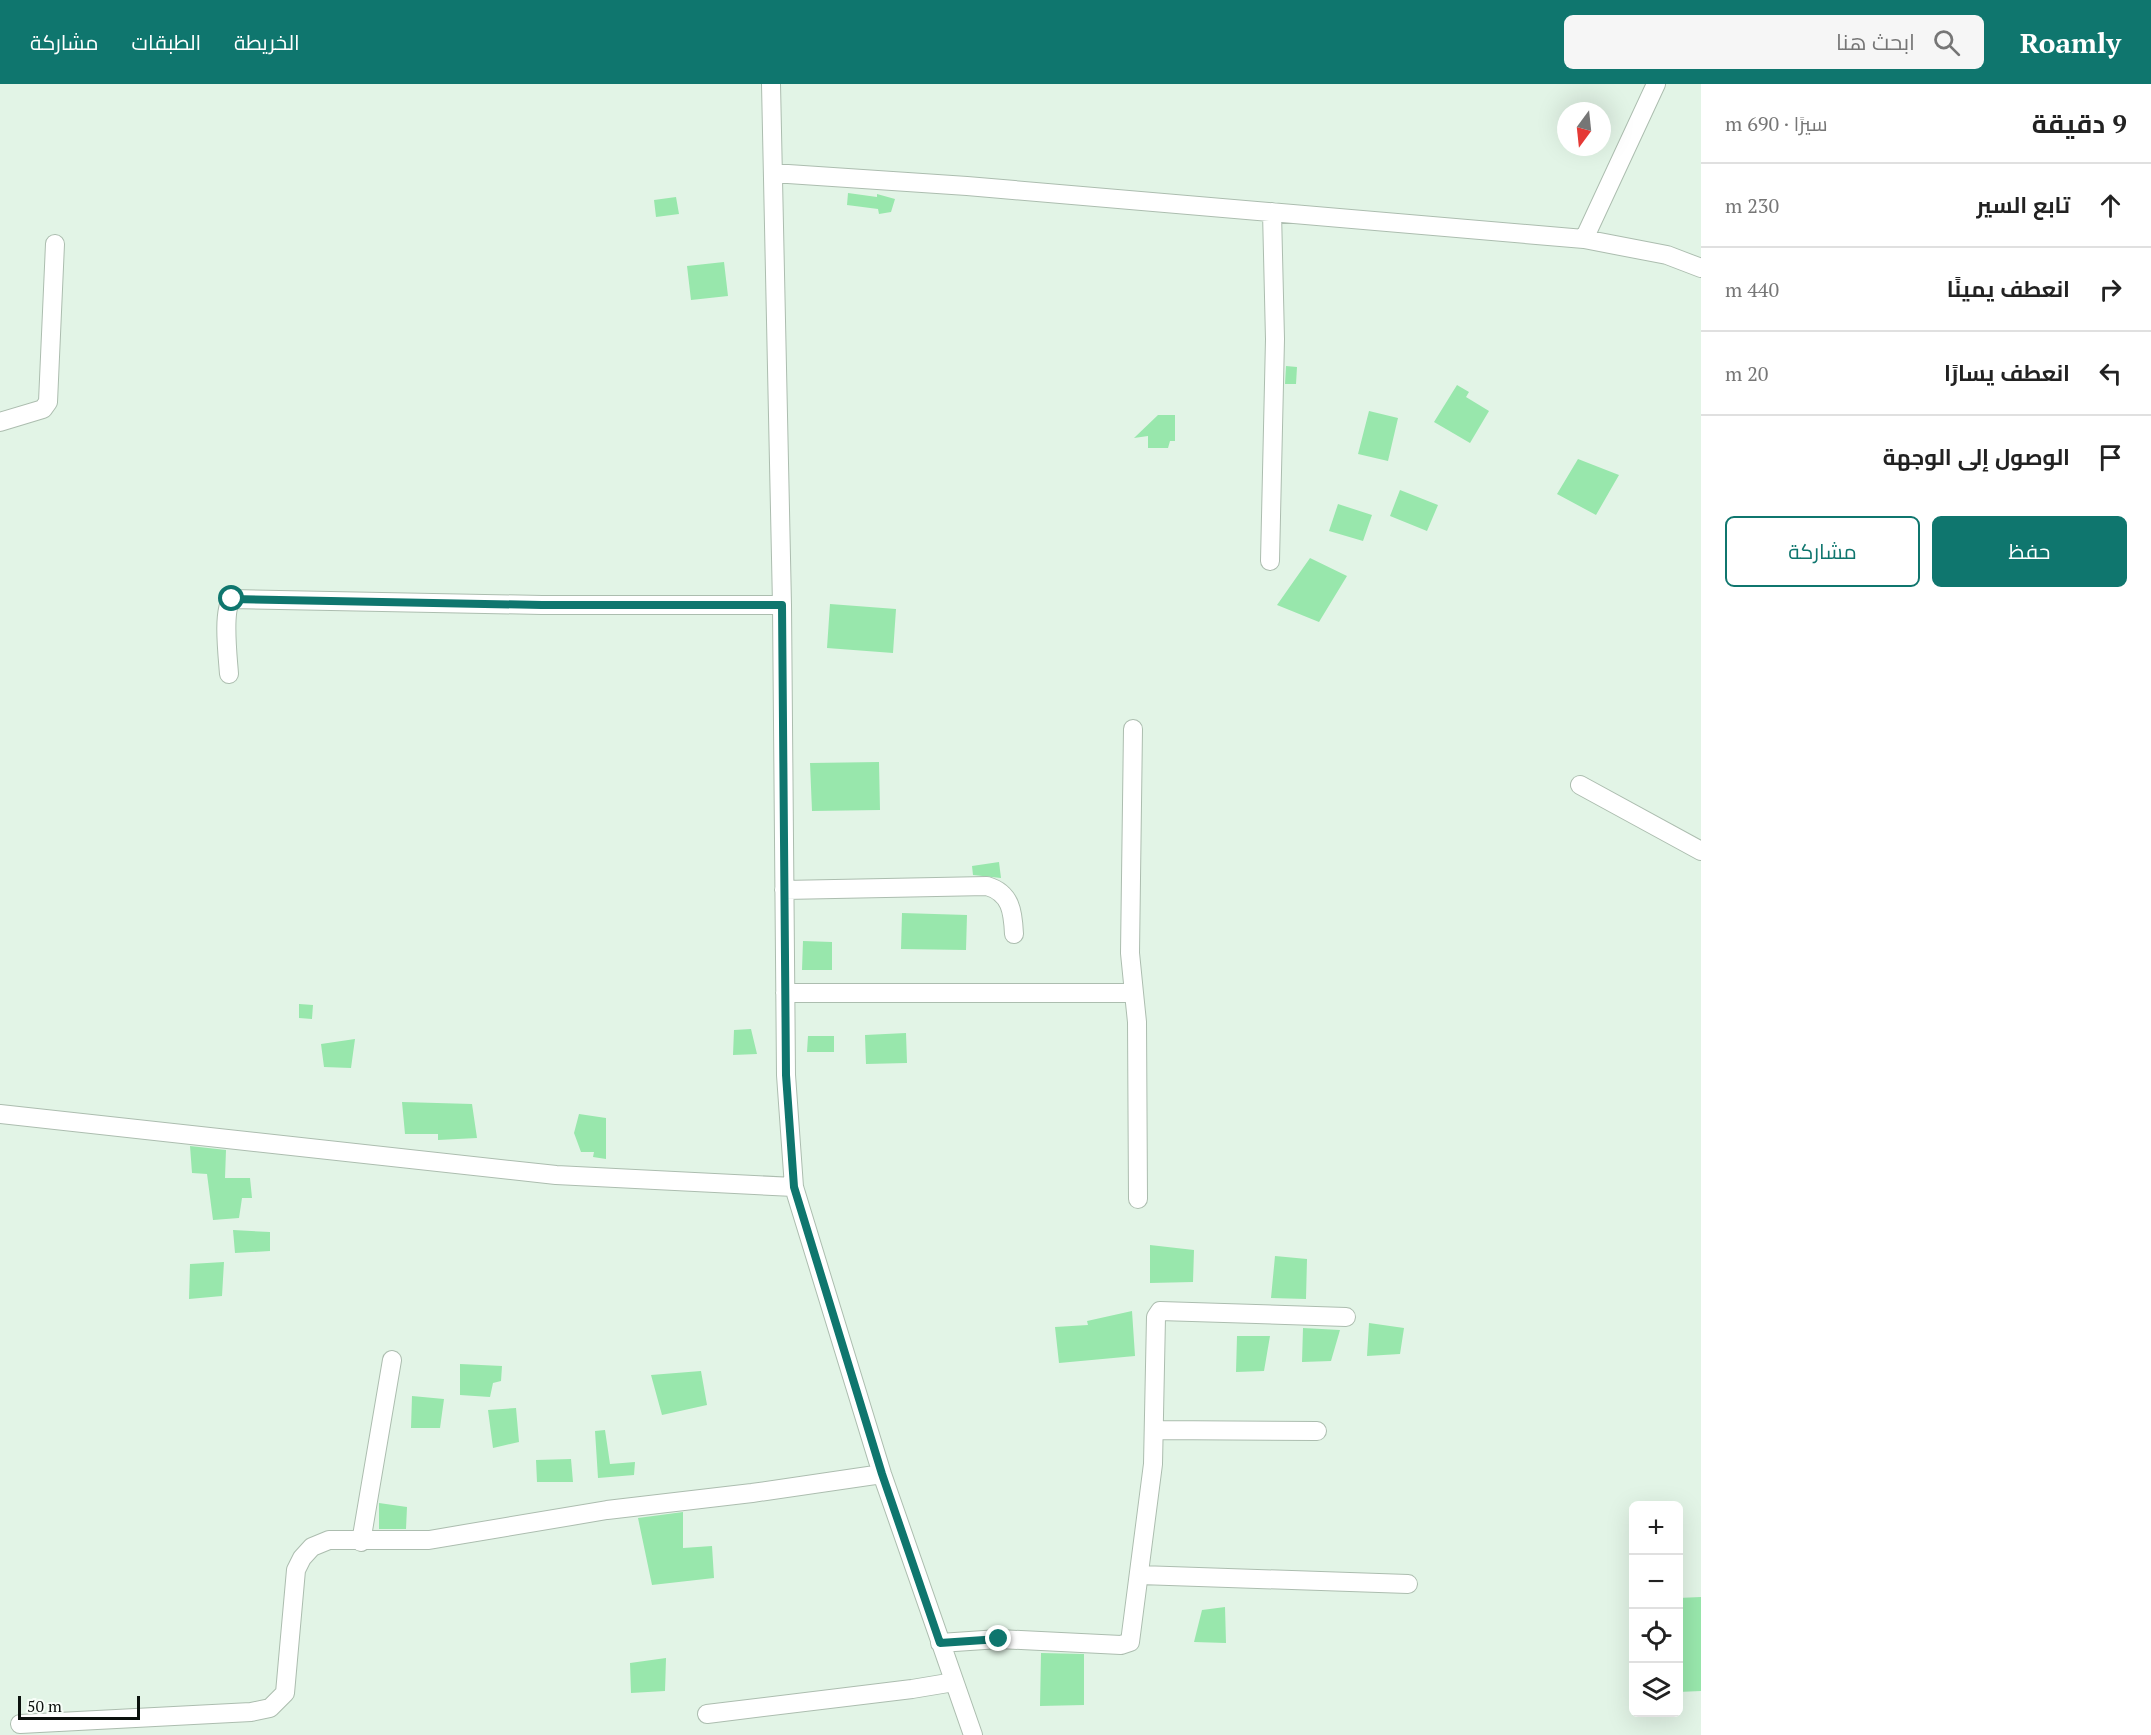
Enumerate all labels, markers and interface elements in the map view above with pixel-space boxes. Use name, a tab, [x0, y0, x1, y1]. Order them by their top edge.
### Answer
search box	[1564, 15, 1984, 69]
text: Roamly	[2020, 24, 2121, 61]
icon: search	[1930, 26, 1963, 59]
text: ابحث هنا	[1836, 27, 1915, 56]
text: مشاركة	[30, 28, 99, 56]
text: الطبقات	[132, 28, 201, 56]
text: الخريطة	[234, 28, 300, 56]
north arrow	[1557, 102, 1611, 156]
text: 9 دقيقة	[2032, 106, 2127, 140]
text: سيرًا · 690 m	[1725, 110, 1827, 137]
icon: ahead	[2094, 189, 2127, 222]
text: تابع السير	[1977, 190, 2070, 219]
text: 230 m	[1725, 192, 1779, 219]
icon: right	[2094, 273, 2127, 306]
text: انعطف يمينًا	[1947, 274, 2070, 303]
text: 440 m	[1725, 276, 1779, 303]
icon: left	[2094, 357, 2127, 390]
text: انعطف يسارًا	[1944, 358, 2070, 387]
text: 20 m	[1725, 360, 1768, 387]
icon: arrive	[2094, 441, 2127, 474]
text: الوصول إلى الوجهة	[1883, 442, 2070, 471]
button: مشاركة	[1725, 516, 1920, 587]
button: حفظ	[1932, 516, 2127, 587]
route start	[218, 585, 244, 611]
map controls	[1629, 1501, 1683, 1717]
button: +	[1629, 1501, 1683, 1555]
button: −	[1629, 1555, 1683, 1609]
button: locate	[1629, 1609, 1683, 1663]
route end	[985, 1625, 1011, 1651]
button: layers	[1629, 1663, 1683, 1717]
scale bar	[18, 1693, 140, 1720]
text: 50 m	[27, 1695, 62, 1717]

